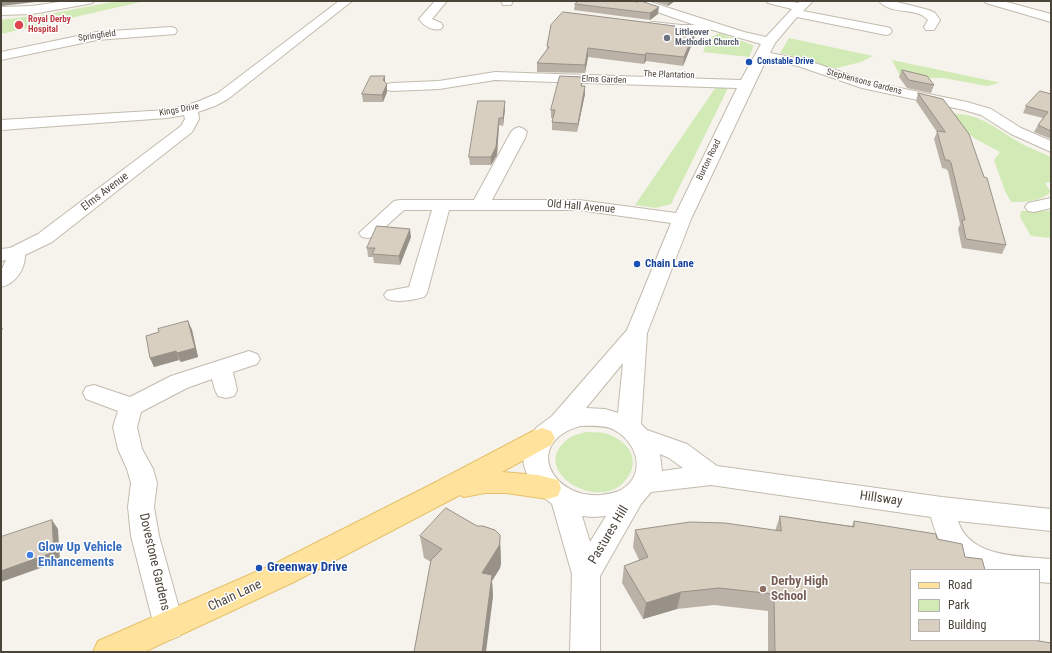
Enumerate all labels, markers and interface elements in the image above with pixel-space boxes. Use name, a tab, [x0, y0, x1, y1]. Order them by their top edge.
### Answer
place label: Royal Derby Hospital	[28, 15, 71, 36]
marker: Royal Derby Hospital	[13, 19, 25, 31]
street label: Springfield	[77, 28, 117, 44]
place label: Littleover Methodist Church	[675, 28, 739, 49]
marker: Littleover Methodist Church	[662, 33, 672, 43]
marker: Constable Drive	[744, 57, 754, 67]
place label: Constable Drive	[757, 57, 814, 67]
street label: Stephensons Gardens	[825, 67, 903, 97]
street label: The Plantation	[643, 69, 695, 81]
street label: Elms Garden	[581, 74, 627, 86]
street label: Kings Drive	[158, 101, 200, 119]
street label: Burton Road	[695, 138, 723, 182]
street label: Elms Avenue	[79, 170, 131, 214]
street label: Old Hall Avenue	[546, 197, 616, 217]
place label: Chain Lane	[645, 257, 694, 271]
marker: Chain Lane	[632, 259, 642, 269]
street label: Hillsway	[859, 488, 903, 510]
street label: Pastures Hill	[586, 503, 632, 567]
street label: Dovestone Gardens	[135, 512, 173, 612]
place label: Glow Up Vehicle Enhancements	[38, 540, 122, 571]
marker: Glow Up Vehicle Enhancements	[25, 550, 35, 560]
place label: Greenway Drive	[267, 560, 348, 576]
marker: Greenway Drive	[254, 563, 264, 573]
legend	[910, 569, 1040, 641]
place label: Derby High School	[771, 574, 828, 605]
street label: Chain Lane	[206, 577, 264, 615]
text: Road	[948, 578, 972, 592]
marker: Derby High School	[758, 584, 768, 594]
text: Park	[948, 598, 969, 612]
text: Building	[948, 618, 986, 632]

